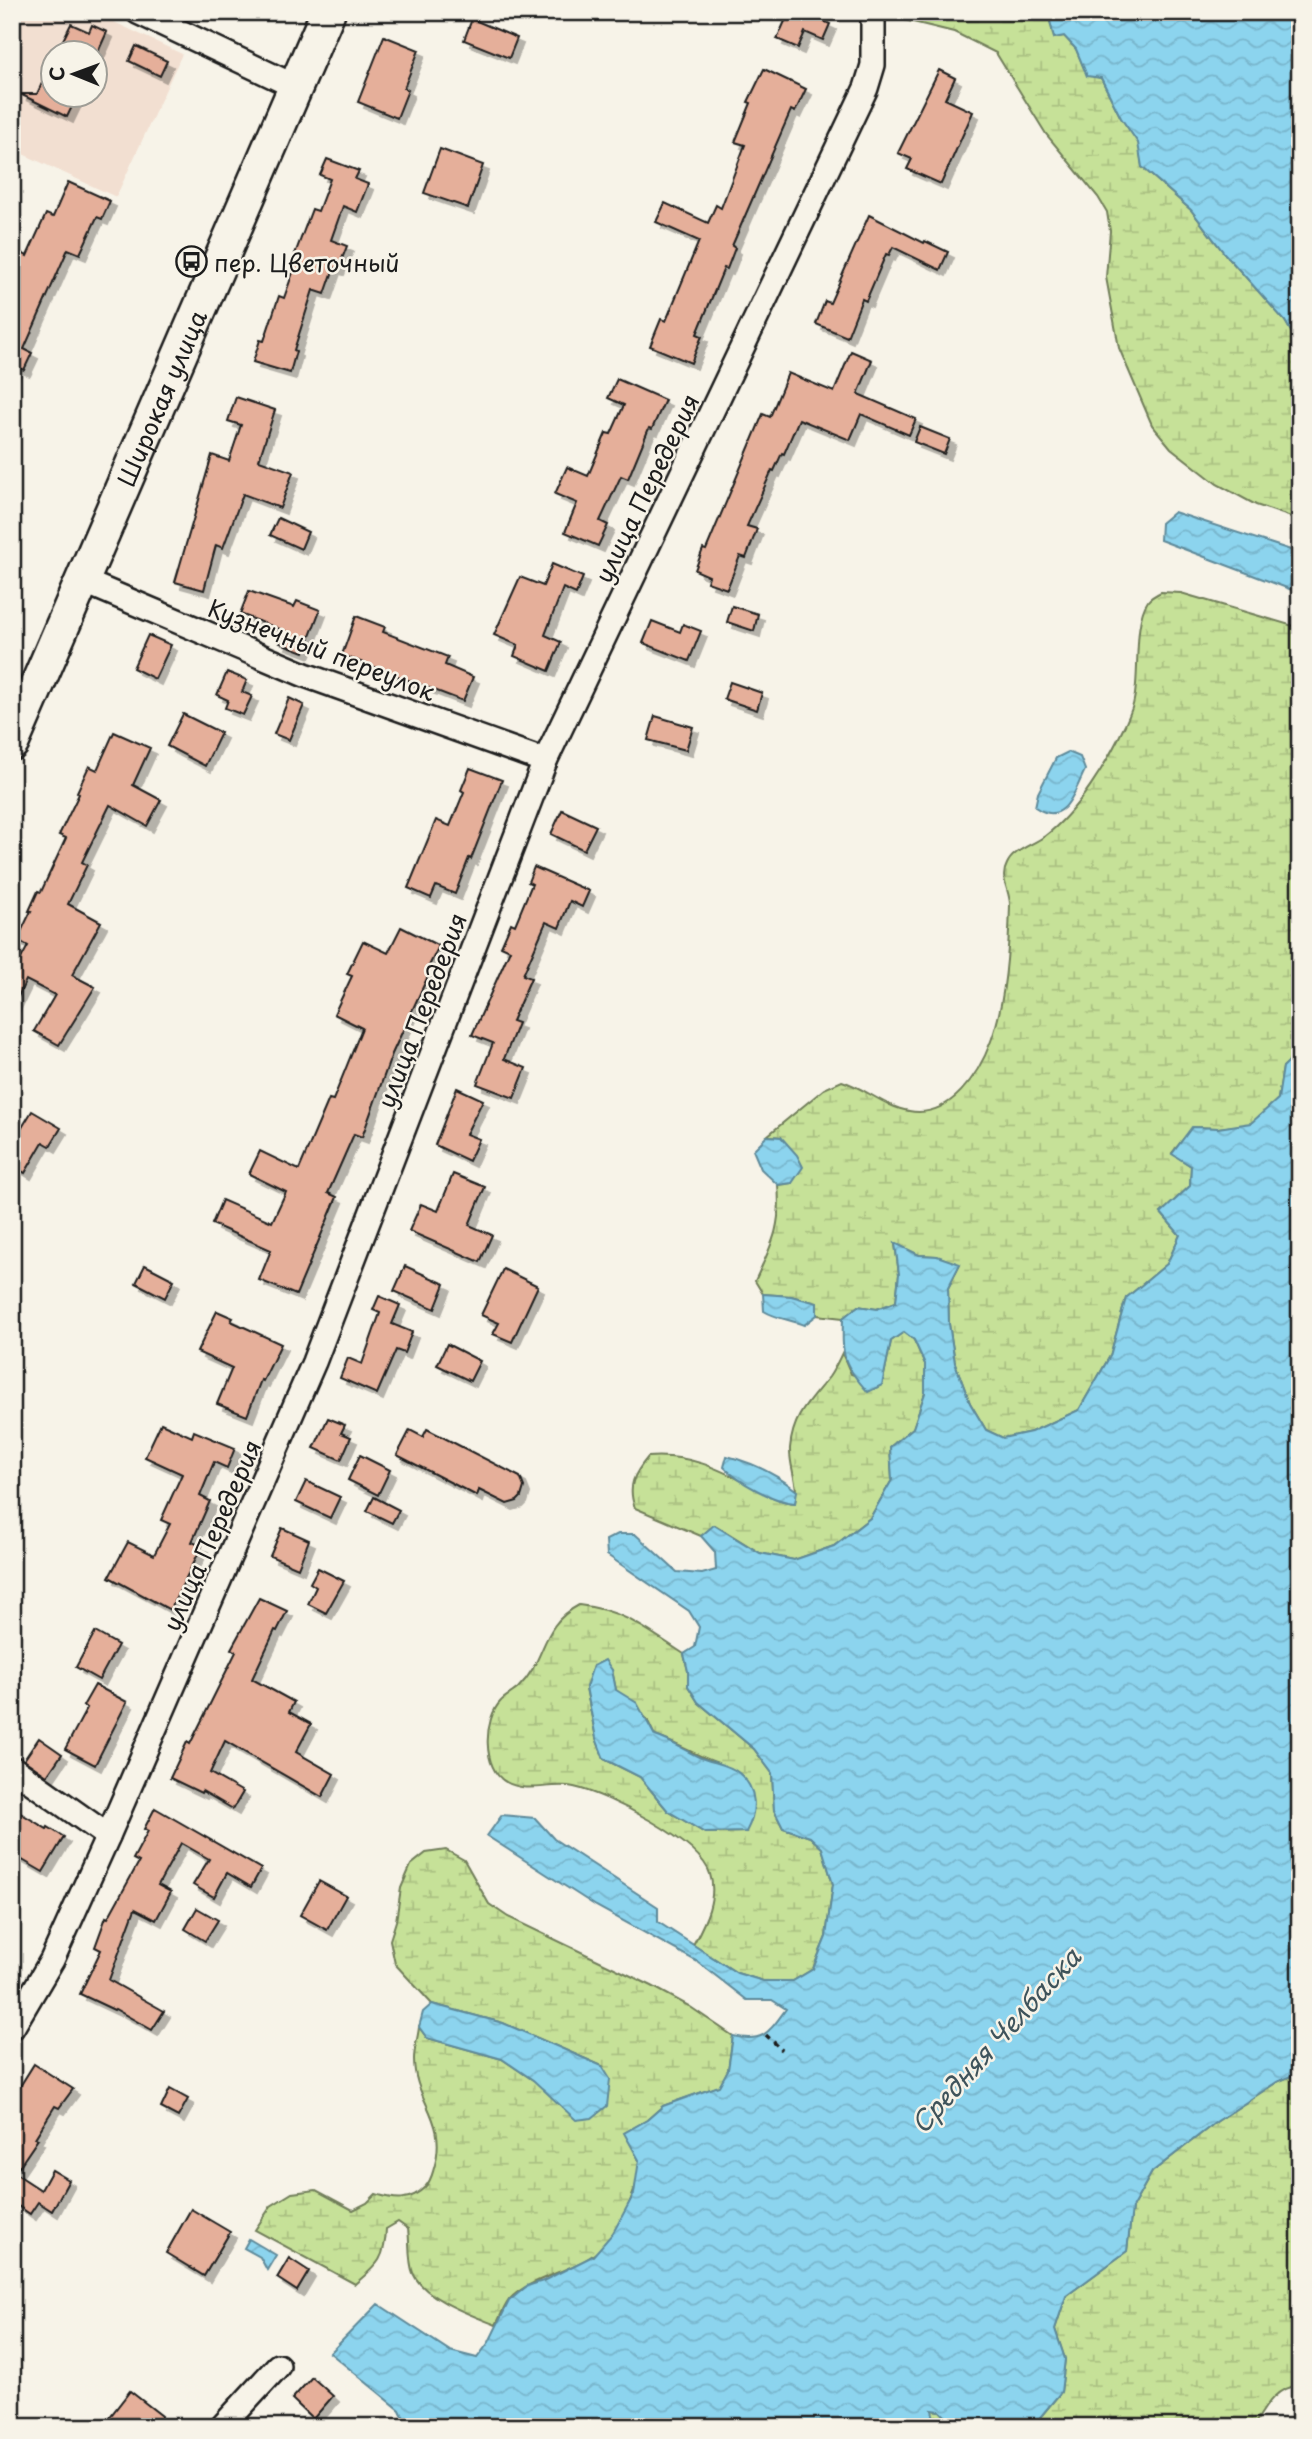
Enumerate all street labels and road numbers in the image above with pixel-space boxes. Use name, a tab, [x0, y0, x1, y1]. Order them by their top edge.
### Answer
street label: Широкая улица	[107, 304, 215, 492]
street label: улица Передерия	[585, 387, 707, 589]
street label: Кузнечный переулок	[203, 589, 442, 709]
street label: улица Передерия	[367, 907, 475, 1113]
street label: улица Передерия	[153, 1433, 269, 1637]

